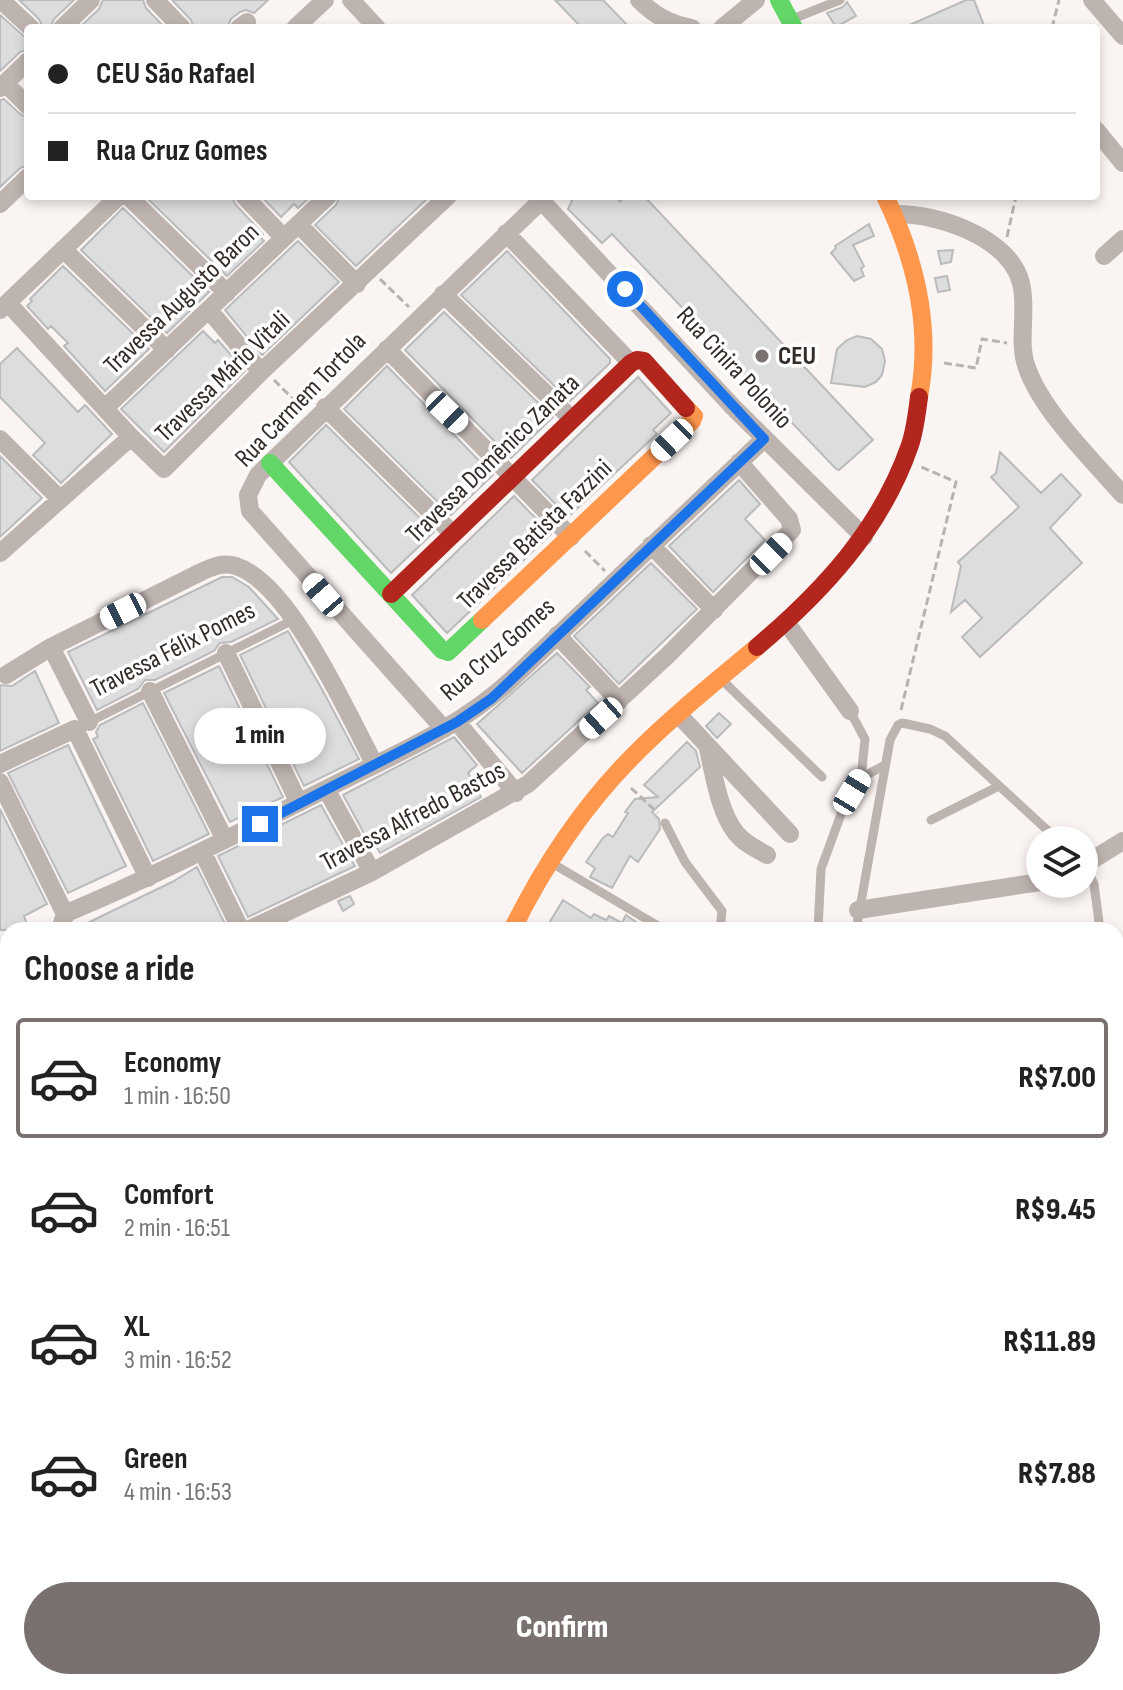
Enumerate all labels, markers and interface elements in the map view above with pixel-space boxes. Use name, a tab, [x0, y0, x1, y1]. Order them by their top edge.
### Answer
text: CEU São Rafael	[96, 56, 255, 92]
text: Rua Cruz Gomes	[96, 133, 268, 169]
street label: Travessa Augusto Baron	[98, 217, 266, 381]
route start	[607, 271, 643, 307]
street label: Rua Cinira Polonio	[670, 300, 798, 436]
street label: Travessa Mário Vitali	[149, 305, 297, 449]
street label: Rua Carmem Tortola	[229, 326, 373, 474]
place label: CEU	[778, 341, 816, 372]
marker: CEU	[753, 347, 771, 365]
street label: Travessa Domênico Zanata	[400, 368, 586, 550]
car	[421, 387, 473, 437]
car	[646, 415, 698, 465]
street label: Travessa Batista Fazzini	[451, 453, 619, 617]
car	[746, 529, 796, 579]
car	[298, 569, 348, 621]
car	[96, 589, 150, 633]
street label: Rua Cruz Gomes	[434, 592, 562, 708]
street label: Travessa Félix Pomes	[86, 595, 260, 705]
car	[575, 693, 627, 743]
callout: 1 min	[194, 708, 326, 764]
text: 1 min	[235, 720, 285, 751]
street label: Travessa Alfredo Bastos	[316, 755, 510, 879]
car	[829, 765, 875, 819]
route end	[242, 806, 278, 842]
map controls	[1026, 826, 1098, 898]
button: layers	[1026, 826, 1098, 898]
text: Choose a ride	[24, 948, 195, 991]
icon: car	[28, 1042, 100, 1114]
text: Economy	[124, 1045, 221, 1081]
text: R$7.00	[1018, 1060, 1096, 1096]
text: 1 min · 16:50	[124, 1081, 231, 1112]
icon: car	[28, 1174, 100, 1246]
text: Comfort	[124, 1177, 214, 1213]
text: R$9.45	[1015, 1192, 1096, 1228]
text: 2 min · 16:51	[124, 1213, 230, 1244]
icon: car	[28, 1306, 100, 1378]
text: XL	[124, 1309, 150, 1345]
text: R$11.89	[1004, 1324, 1096, 1360]
text: 3 min · 16:52	[124, 1345, 232, 1376]
icon: car	[28, 1438, 100, 1510]
text: Green	[124, 1441, 188, 1477]
text: R$7.88	[1018, 1456, 1096, 1492]
text: 4 min · 16:53	[124, 1477, 232, 1508]
button: Confirm	[24, 1582, 1100, 1674]

